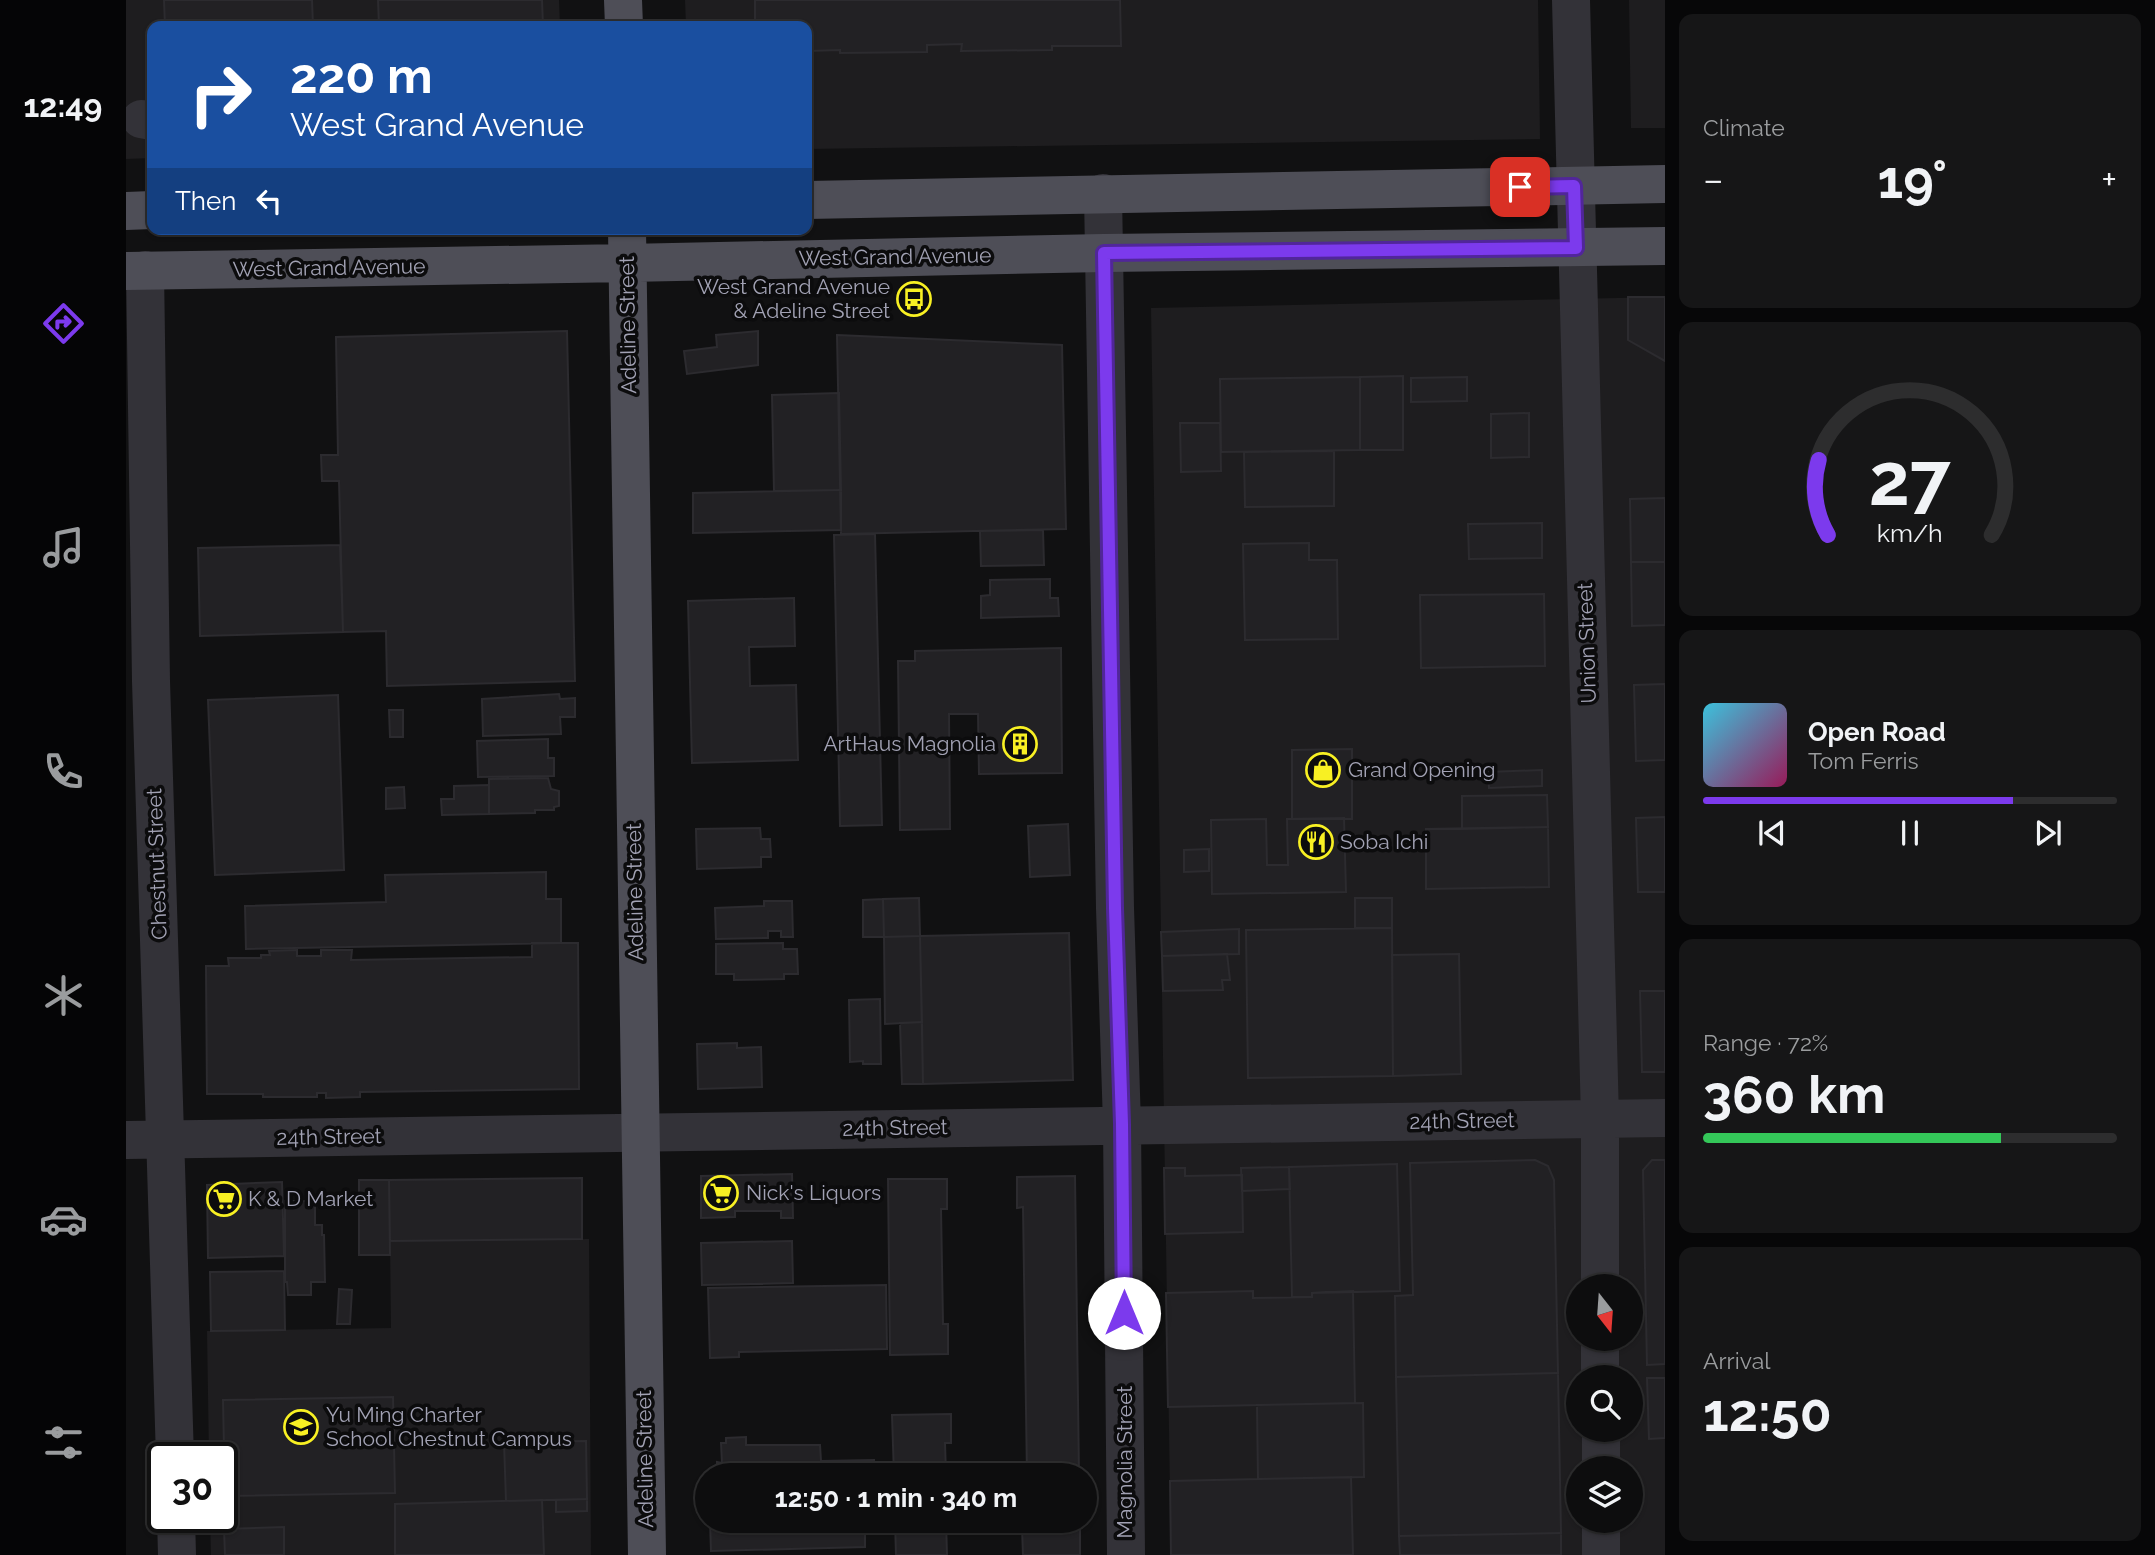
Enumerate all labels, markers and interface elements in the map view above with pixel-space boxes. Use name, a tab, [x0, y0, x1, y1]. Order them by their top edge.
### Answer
text: 220 m	[290, 47, 433, 104]
icon: right	[175, 49, 266, 140]
text: 12:49	[24, 87, 102, 124]
text: West Grand Avenue	[290, 106, 584, 143]
text: Climate	[1703, 114, 1785, 141]
text: 19°	[1878, 149, 1947, 210]
pin	[1490, 157, 1550, 217]
text: −	[1703, 157, 1723, 202]
text: +	[2101, 157, 2117, 202]
icon: arrive	[1501, 168, 1539, 206]
icon: left	[250, 182, 288, 220]
text: Then	[175, 186, 236, 216]
street label: West Grand Avenue	[798, 242, 992, 271]
street label: West Grand Avenue	[232, 253, 426, 282]
street label: Adeline Street	[614, 256, 641, 394]
place label: West Grand Avenue & Adeline Street	[697, 274, 890, 323]
bus stop icon: West Grand Avenue & Adeline Street	[895, 280, 933, 318]
icon: directions	[39, 299, 88, 348]
text: 27	[1869, 438, 1951, 523]
text: km/h	[1877, 518, 1943, 548]
icon: music	[39, 523, 88, 572]
street label: Union Street	[1572, 582, 1601, 704]
text: Open Road	[1808, 717, 1946, 747]
building icon: ArtHaus Magnolia	[1001, 725, 1039, 763]
place label: ArtHaus Magnolia	[823, 731, 996, 756]
icon: phone	[39, 747, 88, 796]
text: Tom Ferris	[1808, 747, 1919, 774]
shop icon: Grand Opening	[1304, 751, 1342, 789]
place label: Grand Opening	[1348, 757, 1496, 782]
street label: Chestnut Street	[141, 788, 172, 940]
icon: previous	[1753, 814, 1791, 852]
icon: pause	[1891, 814, 1929, 852]
icon: next	[2029, 814, 2067, 852]
street label: Adeline Street	[621, 823, 648, 961]
restaurant icon: Soba Ichi	[1297, 823, 1335, 861]
place label: Soba Ichi	[1340, 829, 1428, 854]
icon: climate	[39, 971, 88, 1020]
text: Range · 72%	[1703, 1029, 1828, 1056]
text: 360 km	[1703, 1064, 1885, 1125]
street label: 24th Street	[1409, 1107, 1515, 1134]
street label: 24th Street	[842, 1114, 948, 1141]
street label: 24th Street	[276, 1123, 382, 1150]
supermarket icon: Nick's Liquors	[702, 1174, 740, 1212]
supermarket icon: K & D Market	[205, 1180, 243, 1218]
place label: Nick's Liquors	[746, 1180, 881, 1205]
place label: K & D Market	[248, 1186, 373, 1211]
icon: car	[39, 1195, 88, 1244]
north arrow	[1566, 1274, 1643, 1351]
map controls	[1566, 1274, 1643, 1533]
position arrow	[1087, 1276, 1161, 1350]
text: Arrival	[1703, 1347, 1770, 1374]
button: search	[1566, 1365, 1643, 1442]
text: 12:50	[1703, 1382, 1832, 1443]
street label: Magnolia Street	[1112, 1386, 1137, 1538]
street label: Adeline Street	[631, 1390, 658, 1528]
place label: Yu Ming Charter School Chestnut Campus	[326, 1402, 572, 1451]
school or university icon: Yu Ming Charter School Chestnut Campus	[282, 1408, 320, 1446]
icon: filters	[39, 1418, 88, 1467]
speed limit sign: 30	[147, 1442, 238, 1533]
button: layers	[1566, 1456, 1643, 1533]
text: 12:50 · 1 min · 340 m	[775, 1483, 1017, 1513]

